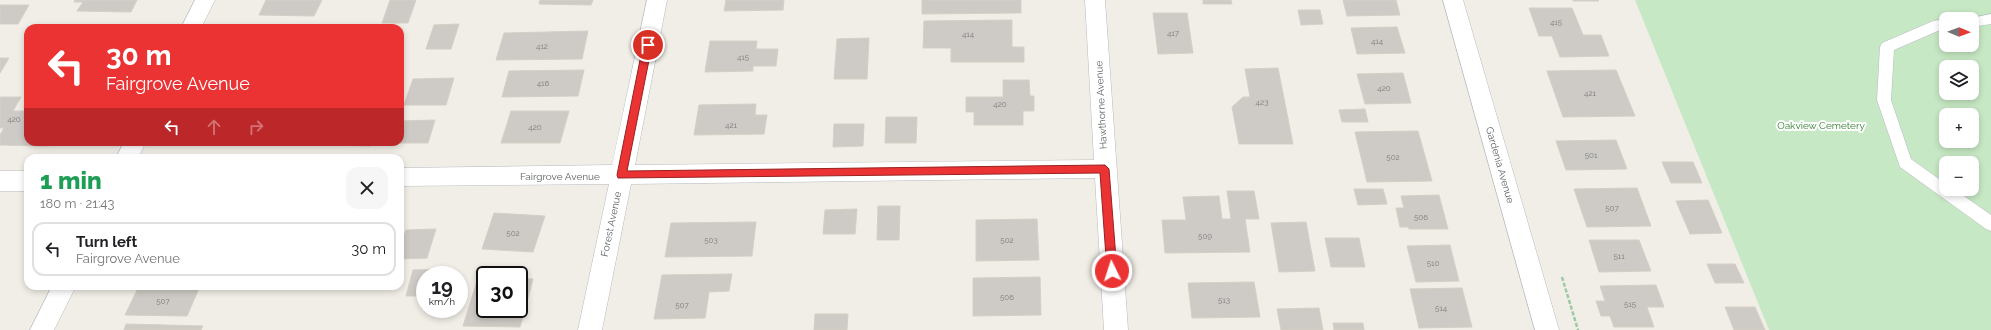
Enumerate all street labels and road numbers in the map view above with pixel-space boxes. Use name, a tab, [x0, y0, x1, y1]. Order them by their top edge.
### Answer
street label: Hawthorne Avenue	[1093, 60, 1109, 149]
street label: Gardenia Avenue	[1484, 126, 1516, 205]
street label: Fairgrove Avenue	[520, 171, 600, 182]
street label: Forest Avenue	[599, 190, 623, 258]

